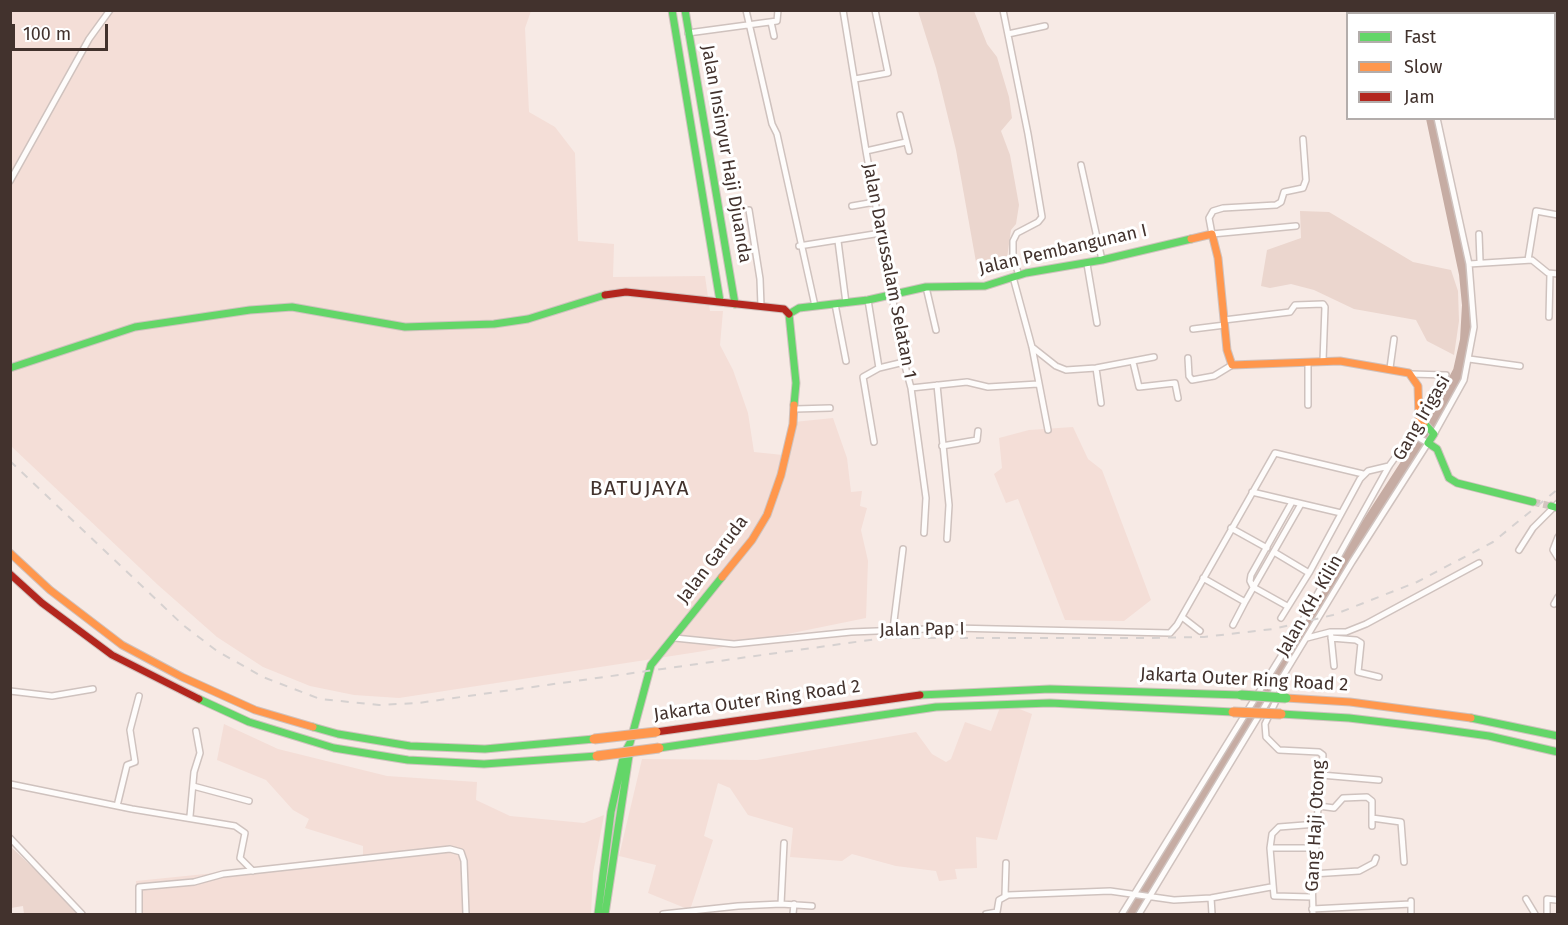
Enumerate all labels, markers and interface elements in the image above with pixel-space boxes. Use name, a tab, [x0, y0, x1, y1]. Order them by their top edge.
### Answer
scale bar	[15, 12, 111, 50]
legend	[1346, 12, 1556, 120]
text: 100 m	[23, 23, 71, 45]
text: Fast	[1404, 26, 1436, 48]
street label: Jalan Insinyur Haji Djuanda	[696, 43, 756, 265]
text: Slow	[1404, 56, 1442, 78]
text: Jam	[1404, 86, 1435, 108]
street label: Jalan Darussalam Selatan 1	[857, 161, 921, 381]
street label: Jalan Pembangunan I	[977, 220, 1149, 280]
street label: Gang Irigasi	[1389, 371, 1455, 465]
district label: BATUJAYA	[590, 476, 690, 502]
street label: Jalan Garuda	[673, 512, 753, 608]
street label: Jalan KH. Kilin	[1272, 551, 1348, 661]
street label: Jalan Pap I	[879, 618, 965, 642]
street label: Jakarta Outer Ring Road 2	[1139, 664, 1349, 696]
street label: Jakarta Outer Ring Road 2	[652, 676, 862, 726]
street label: Gang Haji Otong	[1302, 760, 1330, 892]

